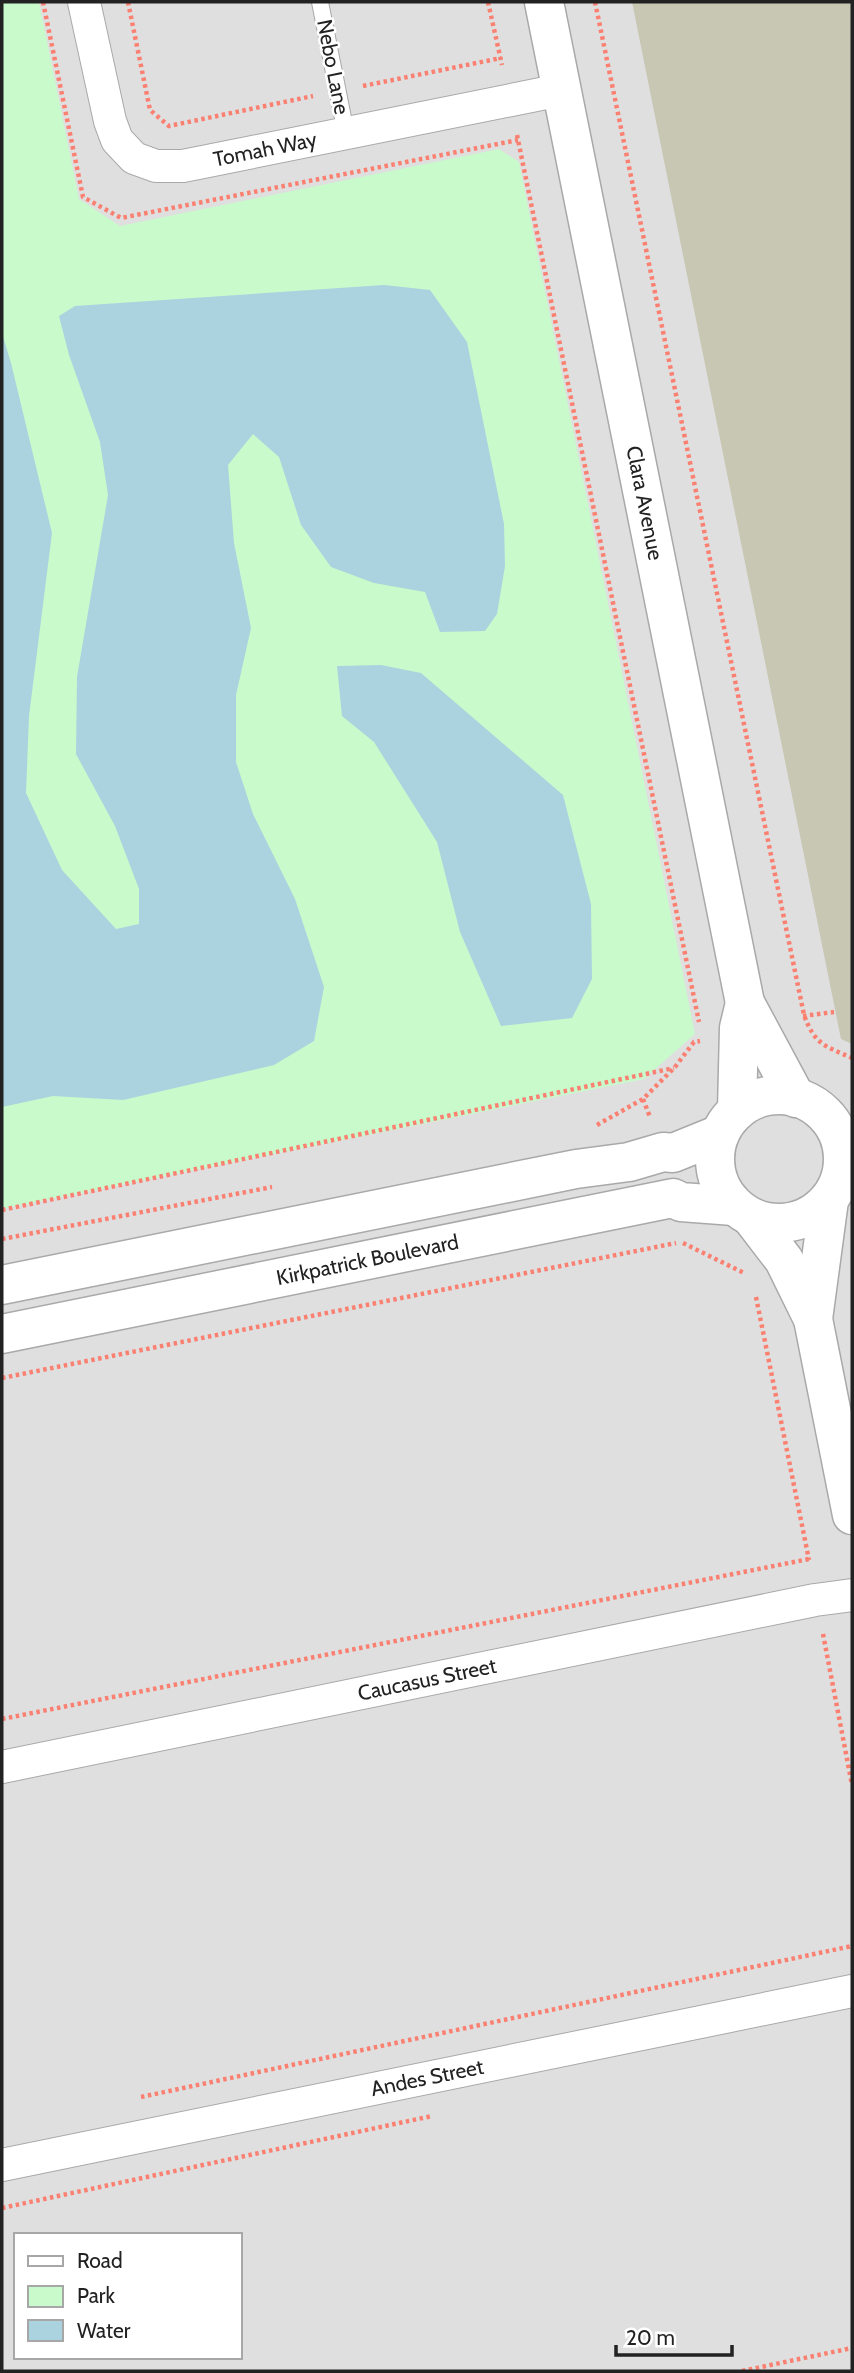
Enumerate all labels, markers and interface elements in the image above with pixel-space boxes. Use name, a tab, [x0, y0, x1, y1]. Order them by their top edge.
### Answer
street label: Nebo Lane	[312, 17, 355, 117]
street label: Tomah Way	[211, 126, 319, 172]
street label: Clara Avenue	[621, 444, 669, 562]
street label: Kirkpatrick Boulevard	[274, 1229, 461, 1290]
street label: Caucasus Street	[356, 1653, 499, 1706]
street label: Andes Street	[368, 2054, 486, 2101]
legend	[14, 2233, 242, 2359]
text: Road	[77, 2248, 123, 2273]
text: Park	[77, 2283, 115, 2308]
scale bar	[616, 2314, 732, 2358]
text: Water	[77, 2318, 131, 2343]
text: 20 m	[626, 2325, 675, 2350]

